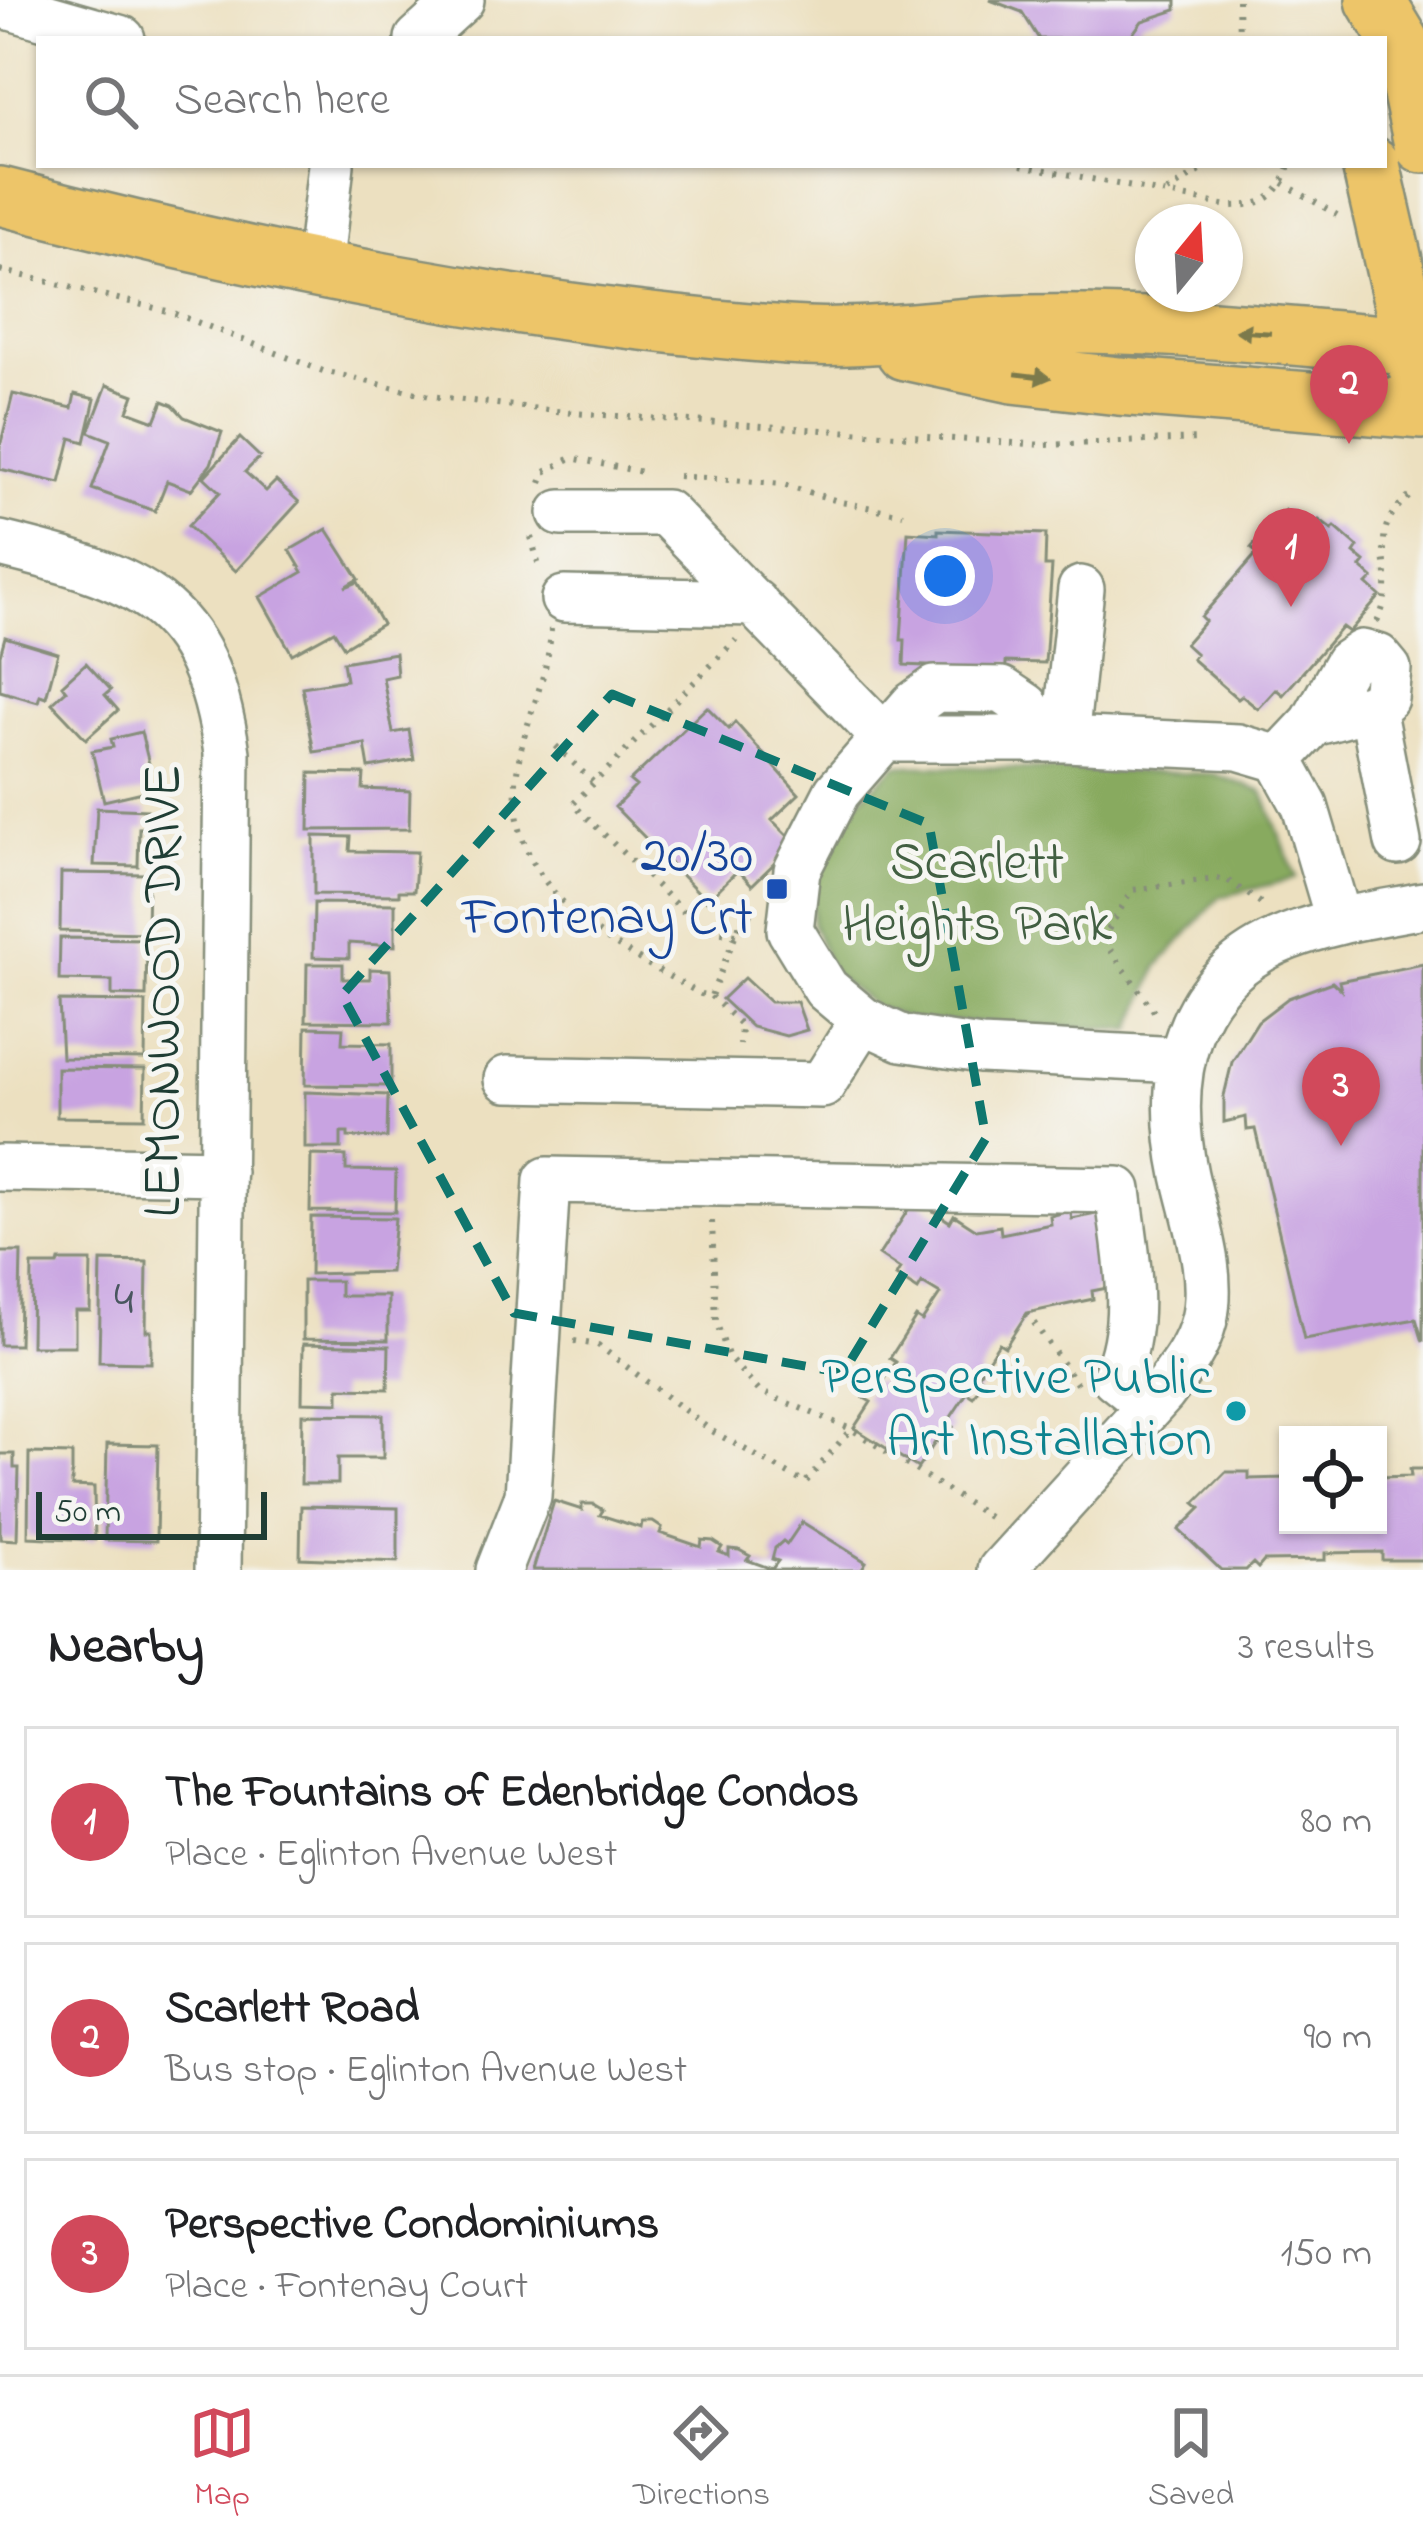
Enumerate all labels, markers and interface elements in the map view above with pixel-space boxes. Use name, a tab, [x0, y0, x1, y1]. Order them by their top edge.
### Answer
search box	[36, 36, 1387, 168]
icon: search	[78, 69, 144, 135]
text: Search here	[174, 69, 390, 135]
north arrow	[1135, 204, 1243, 312]
one-way arrow	[1234, 322, 1271, 341]
pin: 2	[1310, 345, 1388, 444]
one-way arrow	[1015, 367, 1052, 386]
pin: 1	[1252, 508, 1330, 607]
your location	[915, 546, 975, 606]
street label: LEMONWOOD DRIVE	[127, 765, 205, 1217]
place label: 20/30 Fontenay Crt	[460, 819, 753, 959]
park label: Scarlett Heights Park	[842, 826, 1112, 967]
marker: 20/30 Fontenay Crt	[764, 876, 790, 902]
pin: 3	[1302, 1047, 1380, 1146]
house number: 4	[114, 1266, 134, 1336]
place label: Perspective Public Art Installation	[822, 1341, 1212, 1481]
marker: Perspective Public Art Installation	[1223, 1398, 1249, 1424]
map controls	[1279, 1426, 1387, 1534]
button: locate	[1279, 1426, 1387, 1534]
scale bar	[36, 1486, 267, 1539]
text: 50 m	[54, 1489, 121, 1537]
text: Nearby	[48, 1611, 204, 1686]
text: 3 results	[1238, 1620, 1375, 1677]
text: The Fountains of Edenbridge Condos	[165, 1761, 859, 1827]
text: 1	[84, 1794, 96, 1851]
text: 80 m	[1301, 1794, 1372, 1851]
text: Place · Eglinton Avenue West	[165, 1827, 617, 1884]
text: Scarlett Road	[165, 1977, 419, 2043]
text: 2	[80, 2010, 100, 2067]
text: 90 m	[1303, 2010, 1372, 2067]
text: Bus stop · Eglinton Avenue West	[165, 2043, 687, 2100]
text: Perspective Condominiums	[165, 2193, 659, 2259]
text: 3	[82, 2226, 98, 2283]
text: 150 m	[1280, 2226, 1372, 2283]
text: Place · Fontenay Court	[165, 2259, 528, 2316]
tab: Map	[189, 2400, 255, 2520]
tab: Directions	[633, 2400, 770, 2520]
tab: Saved	[1148, 2400, 1234, 2520]

